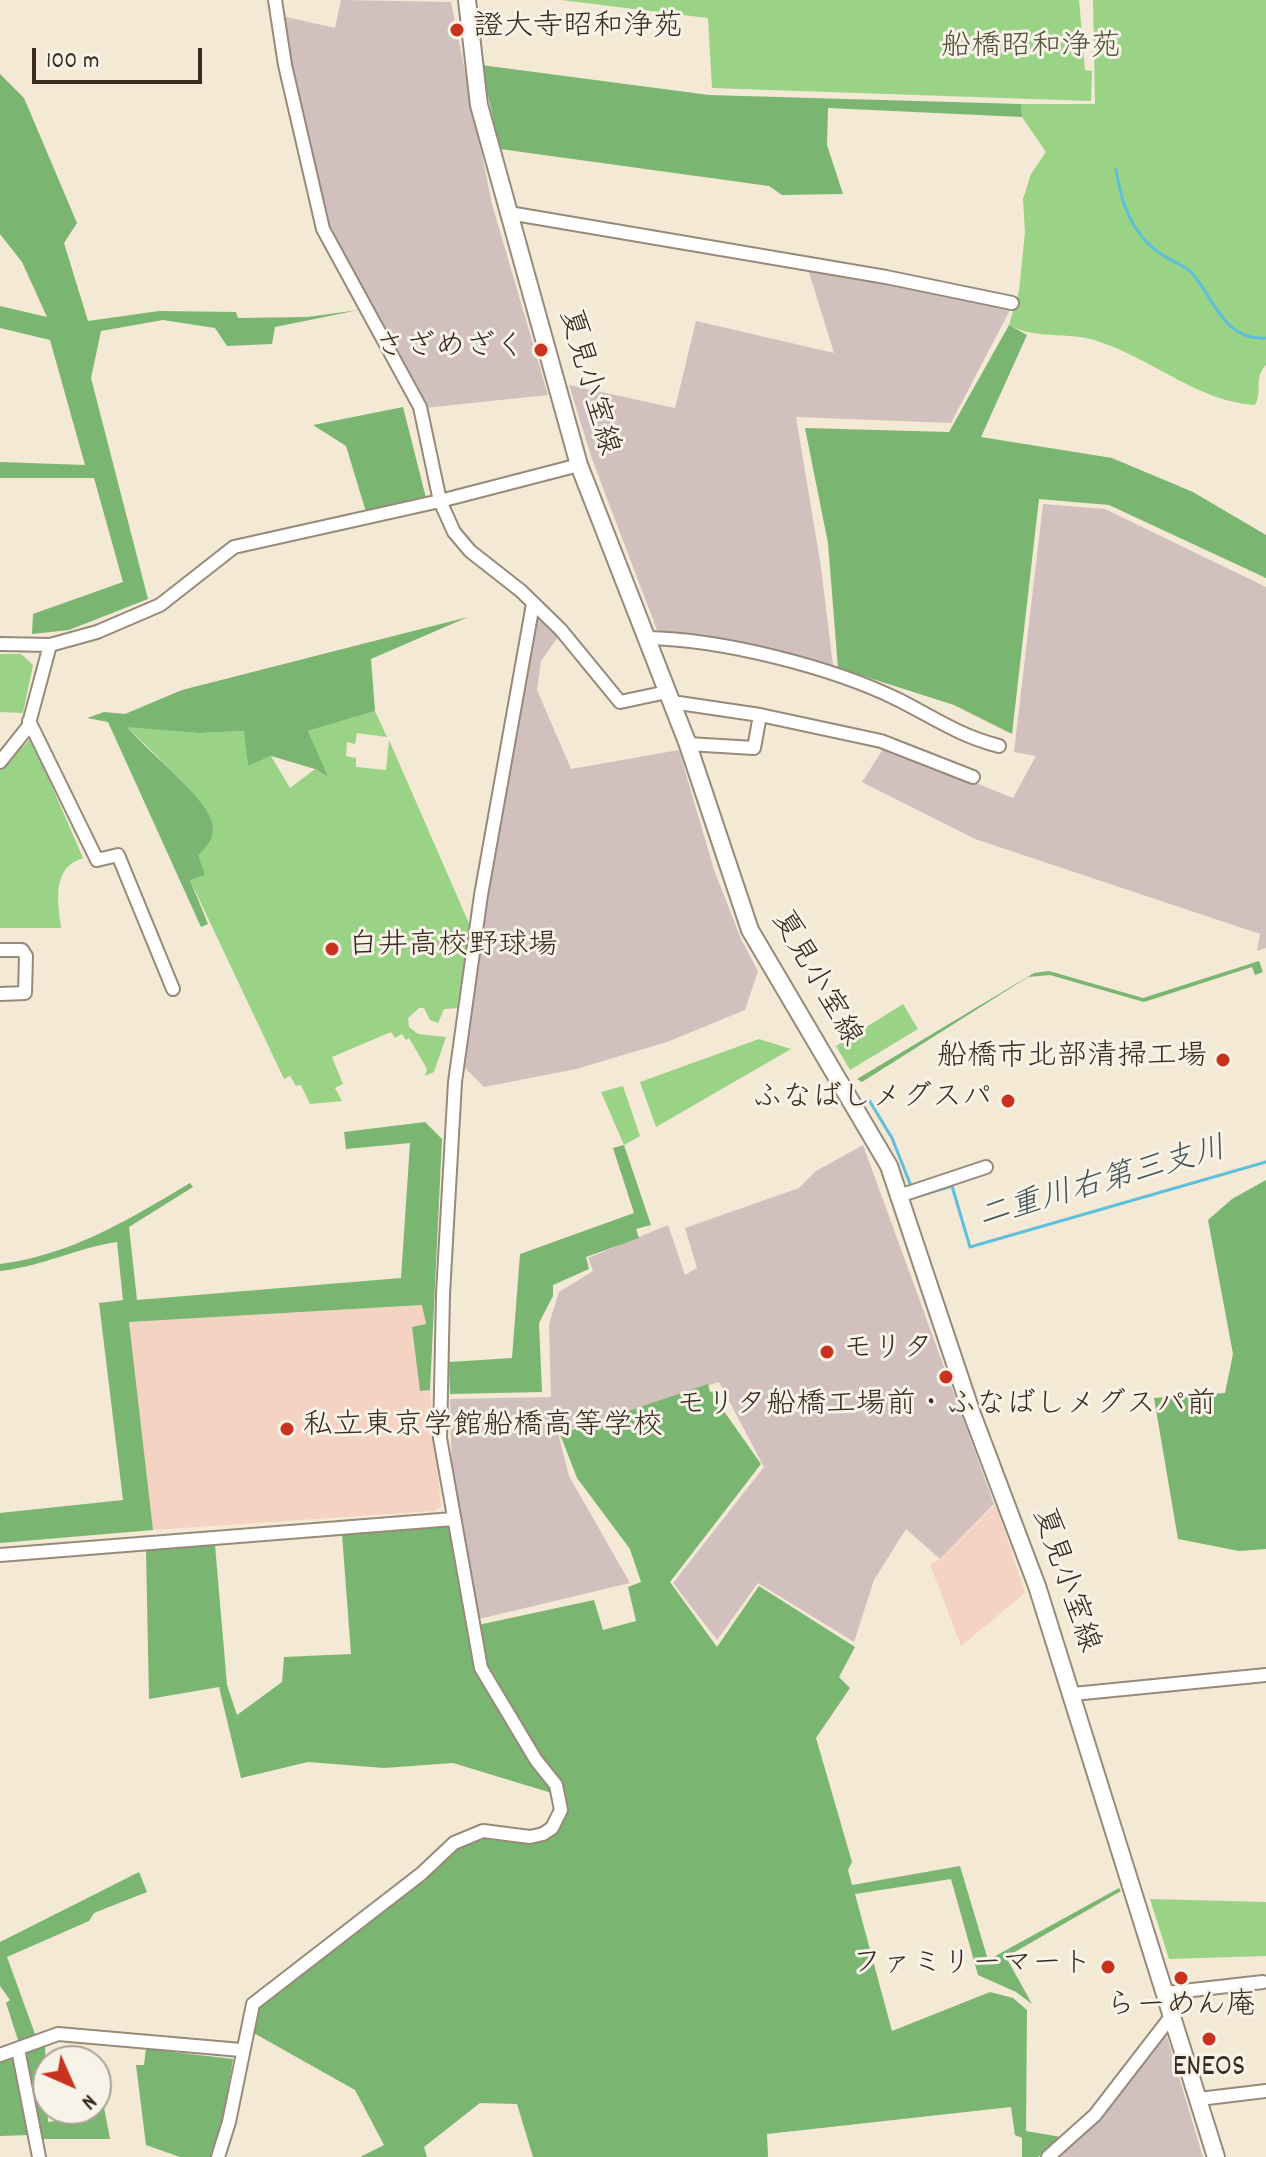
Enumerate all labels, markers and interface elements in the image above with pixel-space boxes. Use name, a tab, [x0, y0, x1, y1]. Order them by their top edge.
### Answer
place label: 證大寺昭和浄苑	[473, 12, 683, 48]
marker: 證大寺昭和浄苑	[448, 21, 466, 39]
scale bar	[36, 32, 206, 82]
park label: 船橋昭和浄苑	[941, 32, 1121, 68]
text: 100 m	[46, 45, 99, 79]
street label: 夏見小室線	[548, 306, 624, 460]
place label: さざめざく	[375, 332, 525, 368]
marker: さざめざく	[532, 341, 550, 359]
street label: 夏見小室線	[761, 906, 867, 1054]
place label: 白井高校野球場	[348, 931, 558, 967]
marker: 白井高校野球場	[323, 940, 341, 958]
place label: 船橋市北部清掃工場	[937, 1042, 1207, 1078]
marker: 船橋市北部清掃工場	[1214, 1051, 1232, 1069]
place label: ふなばしメグスパ	[752, 1083, 992, 1119]
marker: ふなばしメグスパ	[999, 1092, 1017, 1110]
water label: 二重川右第三支川	[975, 1132, 1231, 1240]
place label: モリタ	[843, 1334, 933, 1370]
marker: モリタ	[818, 1343, 836, 1361]
marker: モリタ船橋工場前・ふなばしメグスパ前	[937, 1368, 955, 1386]
place label: モリタ船橋工場前・ふなばしメグスパ前	[676, 1390, 1216, 1426]
place label: 私立東京学館船橋高等学校	[303, 1411, 663, 1447]
marker: 私立東京学館船橋高等学校	[278, 1420, 296, 1438]
street label: 夏見小室線	[1022, 1504, 1104, 1658]
place label: ファミリーマート	[852, 1949, 1092, 1985]
marker: ファミリーマート	[1099, 1958, 1117, 1976]
marker: らーめん庵	[1172, 1969, 1190, 1987]
place label: らーめん庵	[1106, 1991, 1256, 2027]
marker: ENEOS	[1200, 2030, 1218, 2048]
north arrow	[32, 2045, 112, 2125]
place label: ENEOS	[1173, 2052, 1245, 2088]
text: N	[73, 2086, 103, 2116]

